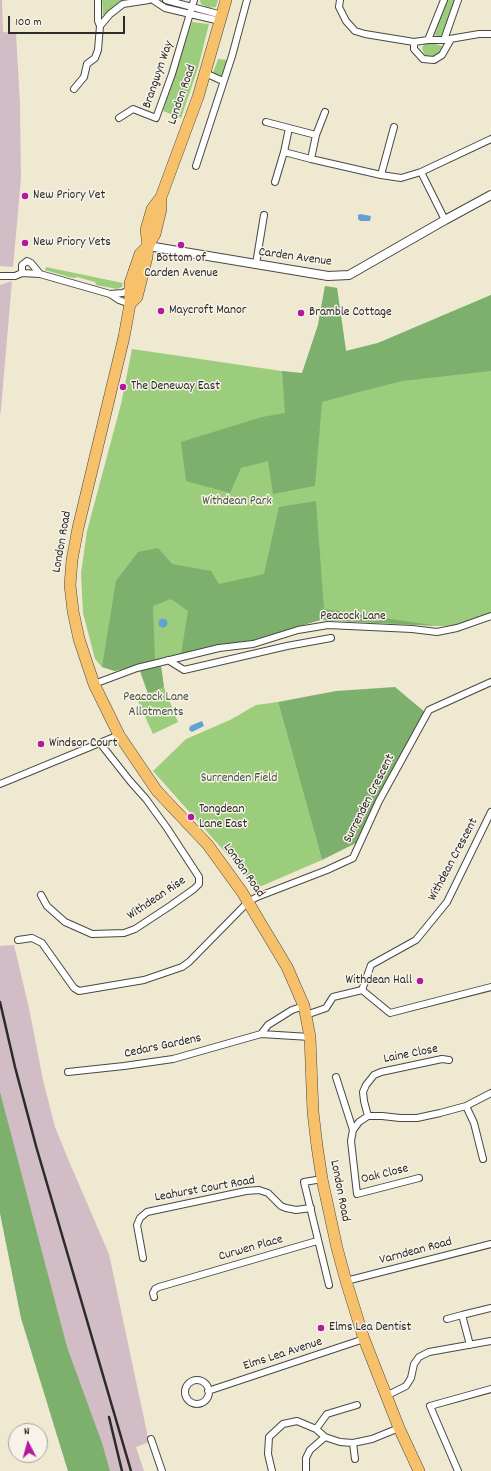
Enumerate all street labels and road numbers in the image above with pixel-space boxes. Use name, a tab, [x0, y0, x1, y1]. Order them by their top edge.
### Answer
street label: Brangwyn Way	[140, 39, 178, 111]
street label: London Road	[165, 63, 201, 127]
street label: Carden Avenue	[257, 245, 333, 271]
street label: London Road	[50, 510, 76, 574]
street label: Peacock Lane	[320, 609, 386, 625]
street label: Surrenden Crescent	[341, 752, 399, 846]
street label: Withdean Crescent	[426, 816, 482, 904]
street label: London Road	[219, 841, 267, 901]
street label: Withdean Rise	[125, 874, 189, 924]
street label: Cedars Gardens	[123, 1031, 203, 1063]
street label: Laine Close	[383, 1042, 439, 1068]
street label: London Road	[325, 1159, 353, 1223]
street label: Oak Close	[360, 1162, 410, 1188]
street label: Leahurst Court Road	[154, 1174, 256, 1206]
street label: Curwen Place	[217, 1232, 285, 1266]
street label: Varndean Road	[378, 1235, 454, 1269]
street label: Elms Lea Avenue	[242, 1335, 324, 1375]

